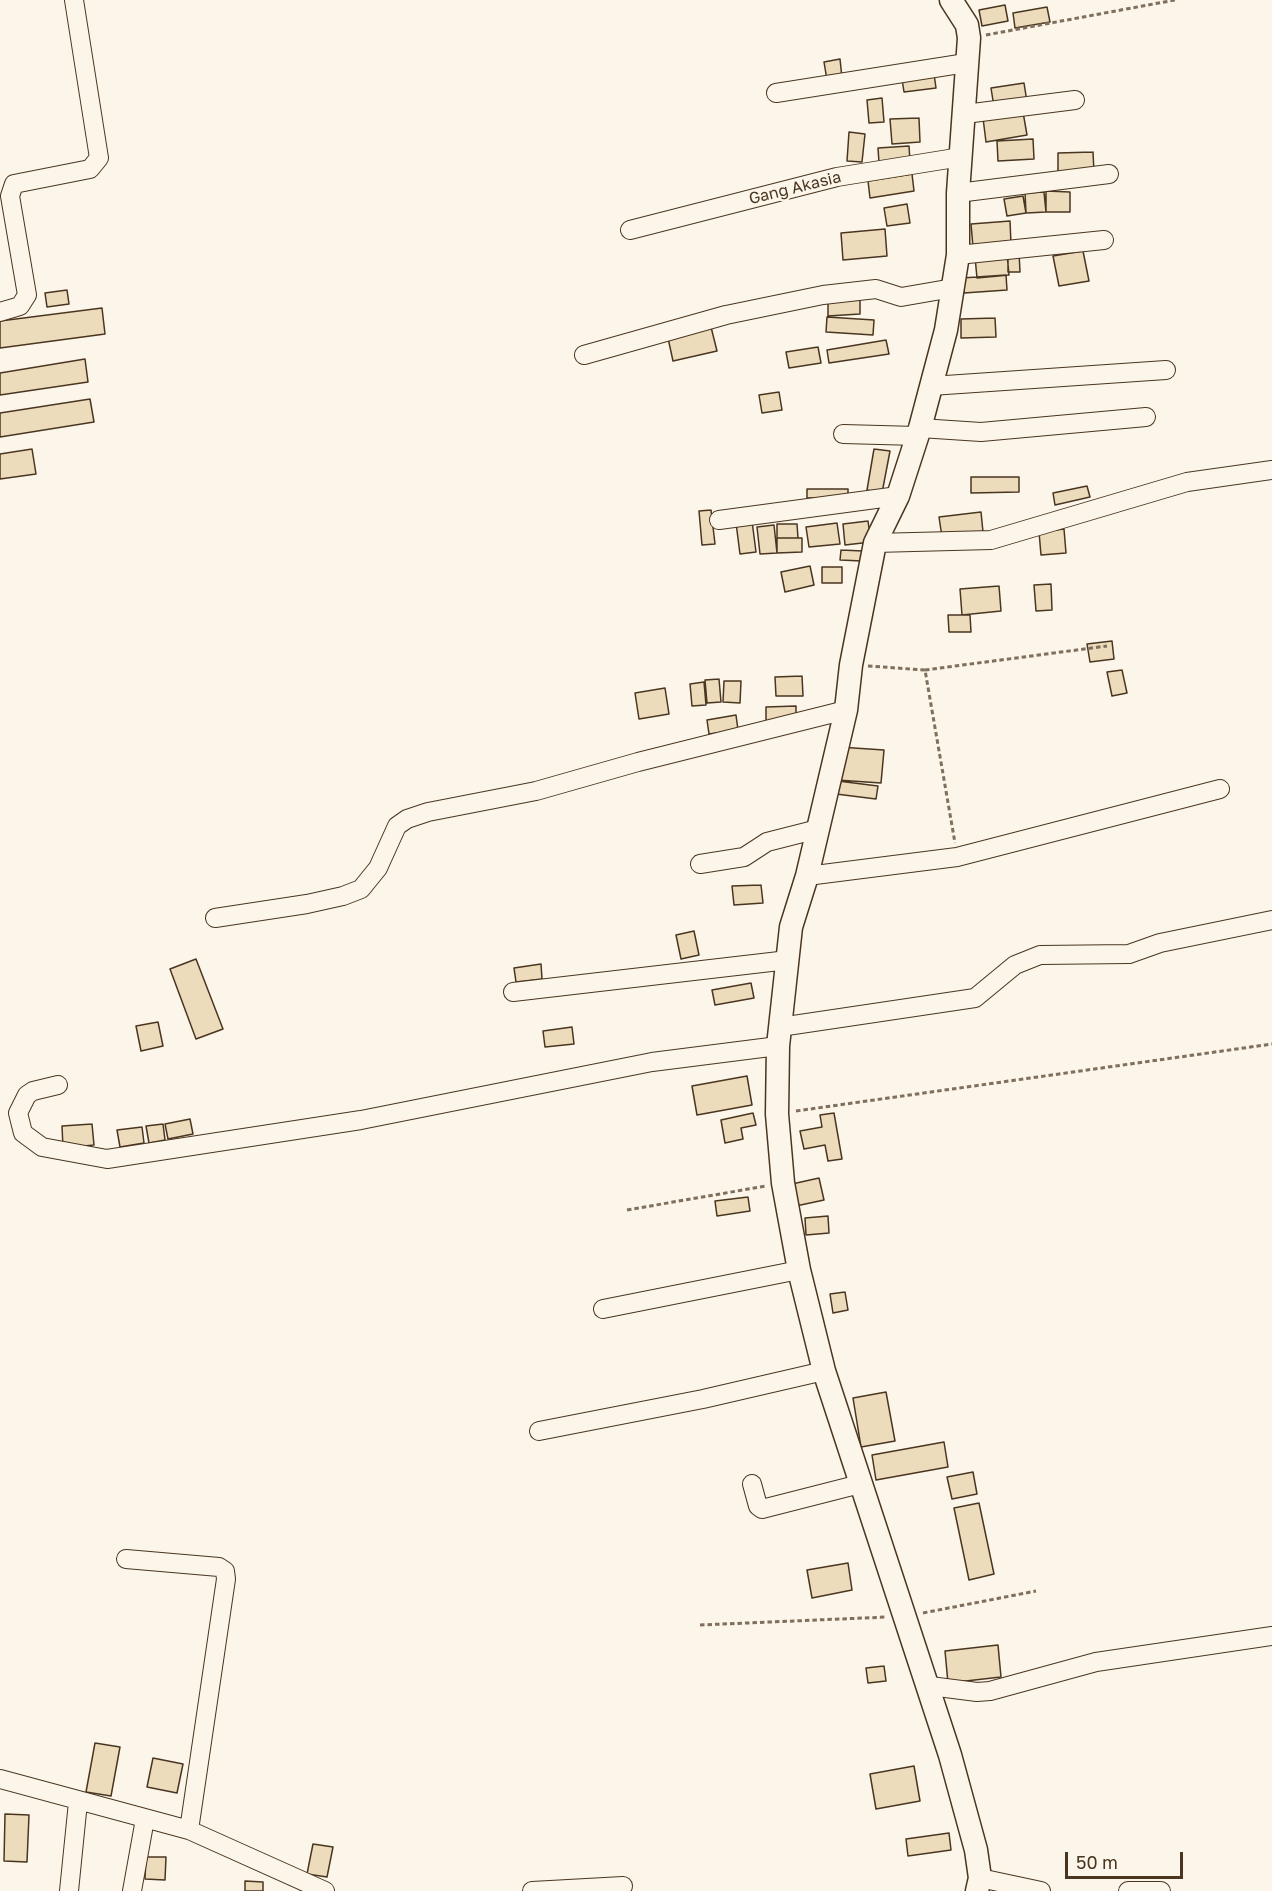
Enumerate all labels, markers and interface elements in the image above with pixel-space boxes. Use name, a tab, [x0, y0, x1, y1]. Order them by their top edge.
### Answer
street label: Gang Akasia	[747, 167, 843, 209]
scale bar	[1068, 1840, 1186, 1878]
text: 50 m	[1076, 1851, 1118, 1873]

